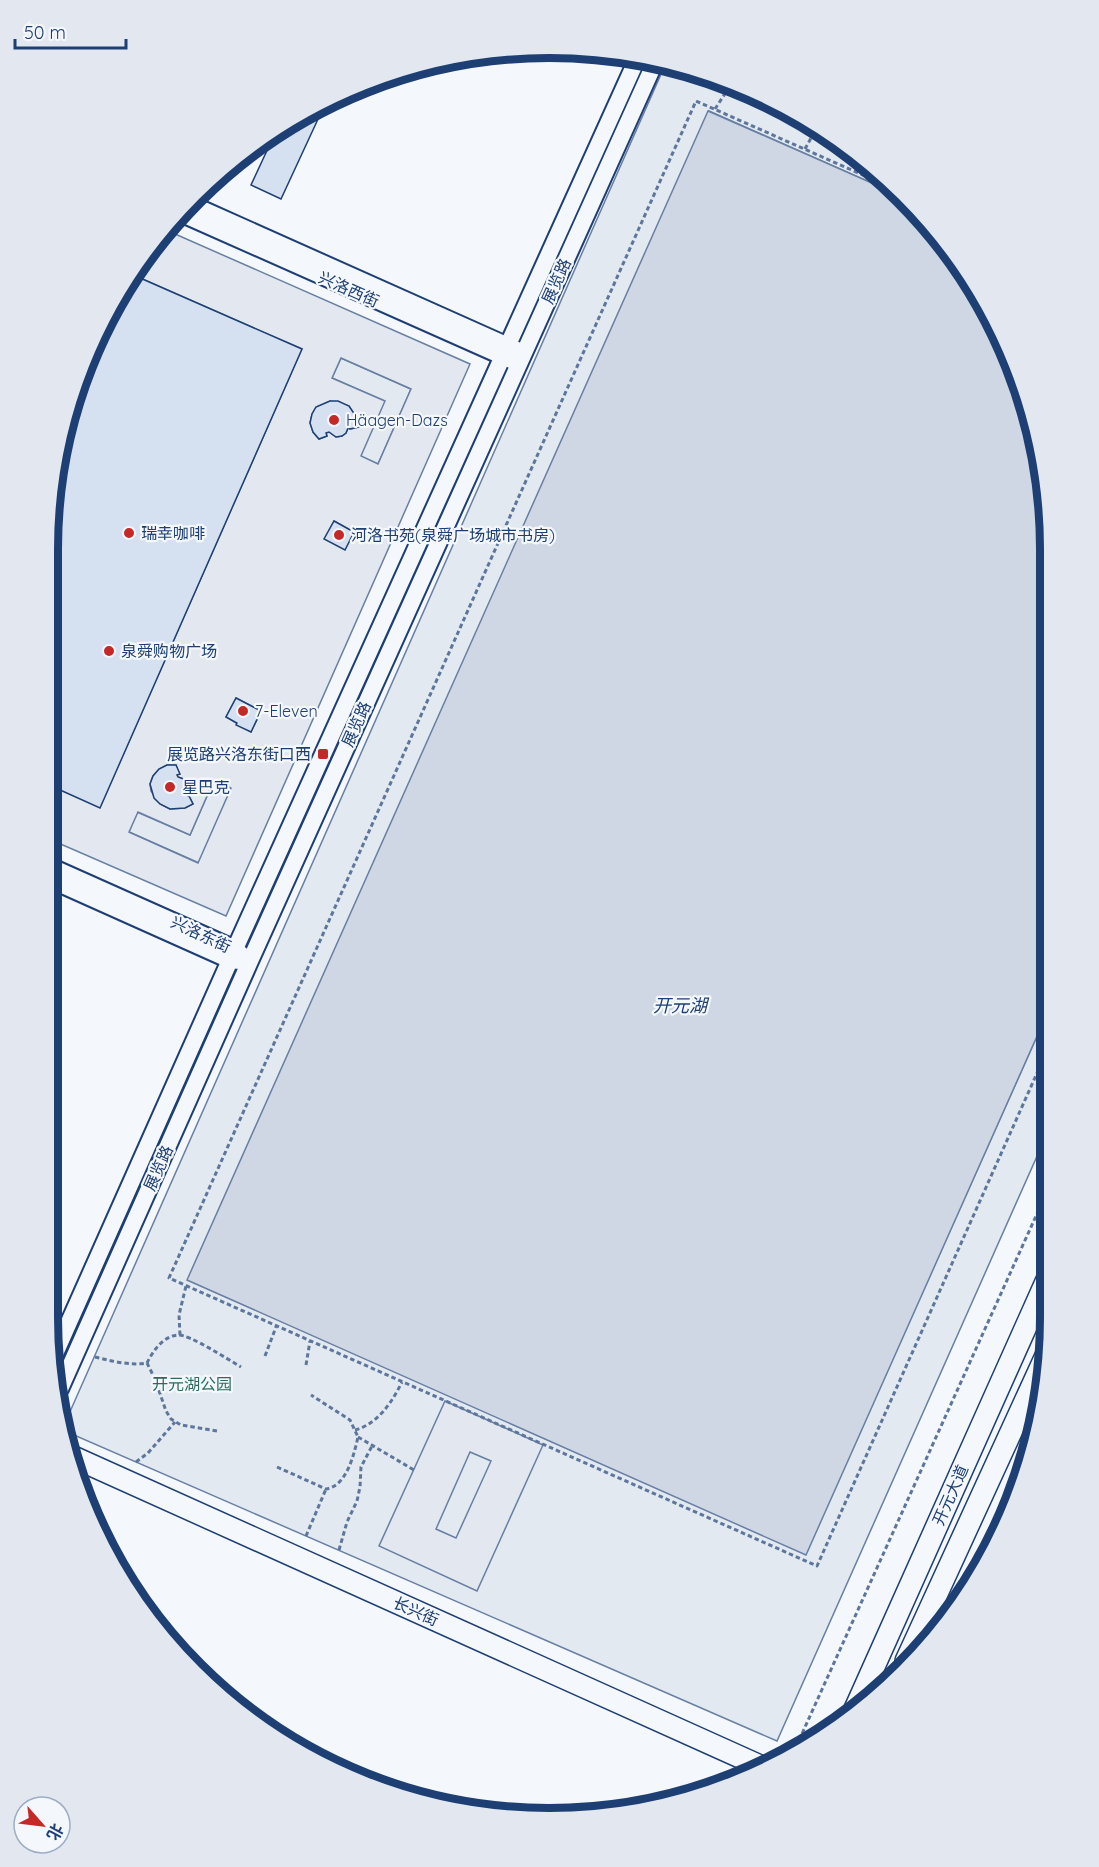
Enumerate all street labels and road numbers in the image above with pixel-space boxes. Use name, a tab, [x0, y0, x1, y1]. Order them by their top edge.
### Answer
street label: 展览路	[537, 255, 575, 307]
street label: 兴洛西街	[316, 267, 382, 311]
street label: 展览路	[337, 698, 375, 750]
street label: 兴洛东街	[168, 911, 234, 957]
street label: 展览路	[139, 1142, 177, 1194]
street label: 开元大道	[928, 1462, 972, 1528]
street label: 长兴街	[390, 1592, 442, 1630]

